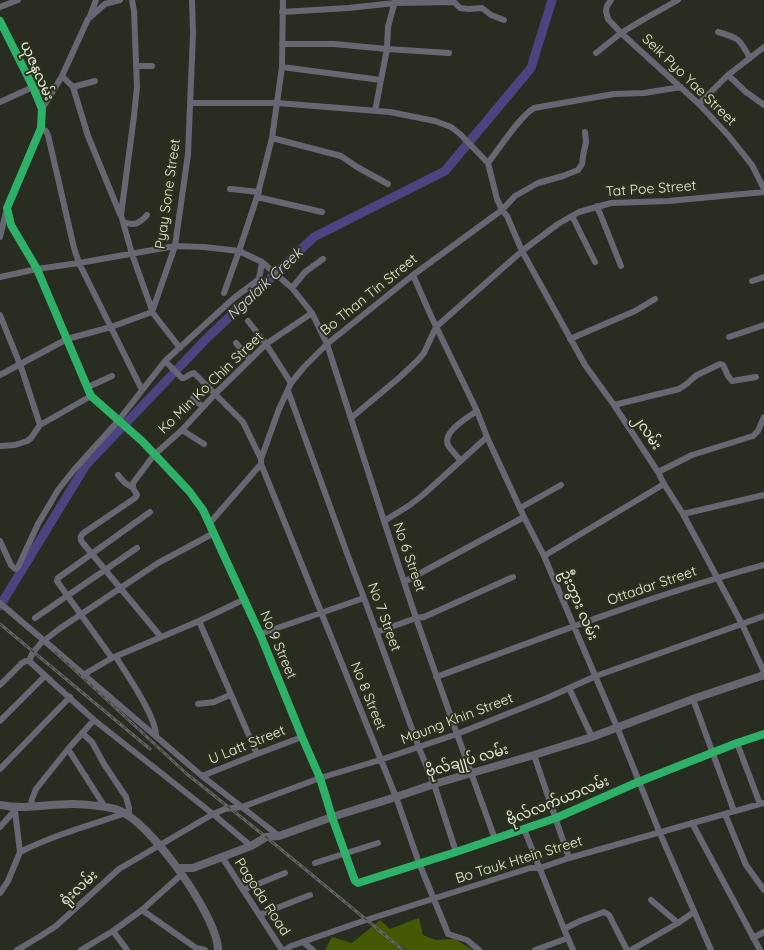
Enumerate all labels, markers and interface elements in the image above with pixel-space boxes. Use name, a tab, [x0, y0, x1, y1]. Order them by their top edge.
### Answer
street label: Seik Pyo Yae Street	[638, 31, 740, 129]
street label: ယုဇနလမ်း	[16, 39, 58, 103]
street label: Pyay Sone Street	[152, 138, 184, 250]
street label: Tat Poe Street	[605, 177, 697, 201]
water label: Ngalaik Creek	[223, 244, 307, 324]
street label: Bo Than Tin Street	[317, 251, 421, 339]
street label: Ko Min Ko Chin Street	[155, 328, 267, 438]
street label: ၂လမ်း	[629, 411, 665, 453]
street label: No 6 Street	[389, 520, 429, 594]
street label: Ottadar Street	[605, 563, 699, 609]
street label: ဦးဘွား လမ်း	[557, 567, 601, 643]
street label: No 7 Street	[364, 580, 404, 654]
street label: No 9 Street	[256, 608, 300, 682]
street label: No 8 Street	[347, 659, 389, 733]
street label: Maung Khin Street	[398, 690, 516, 748]
street label: U Latt Street	[206, 722, 288, 768]
street label: ဗိုလ်ချုပ် လမ်း	[424, 741, 510, 781]
street label: ဗိုလ်လက်ယာလမ်း	[504, 773, 612, 829]
street label: Bo Tauk Htein Street	[453, 833, 585, 887]
street label: Pagoda Road	[231, 855, 293, 939]
street label: ရုံးလမ်း	[57, 867, 101, 909]

